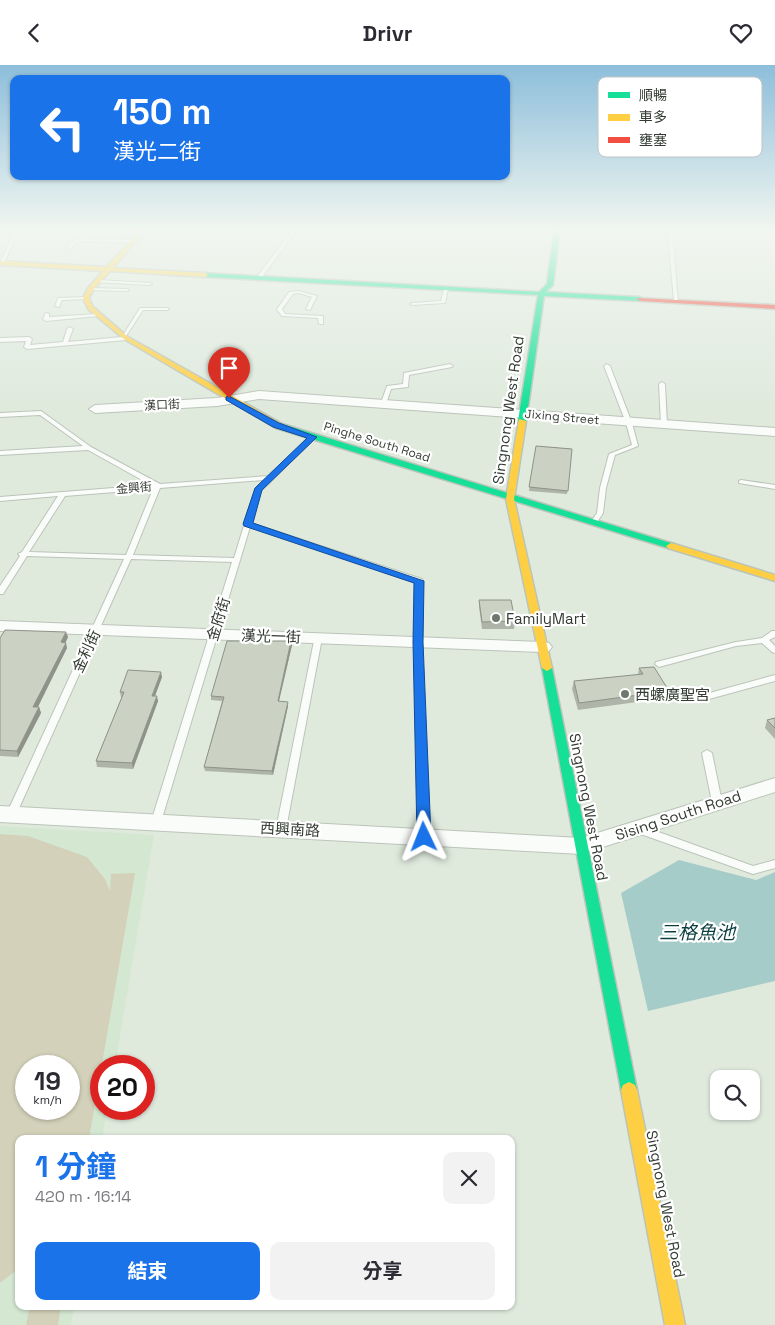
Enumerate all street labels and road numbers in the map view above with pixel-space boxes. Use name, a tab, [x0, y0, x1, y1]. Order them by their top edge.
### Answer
street label: Singnong West Road	[488, 334, 528, 486]
street label: 漢口街	[144, 396, 180, 414]
street label: Jixing Street	[524, 406, 600, 428]
street label: Pinghe South Road	[322, 418, 432, 466]
street label: 金興街	[115, 478, 153, 498]
street label: 金府街	[202, 595, 234, 643]
street label: 漢光一街	[241, 625, 301, 647]
street label: 金利街	[68, 627, 104, 675]
street label: Singnong West Road	[565, 732, 613, 882]
street label: Sising South Road	[613, 786, 743, 844]
street label: 西興南路	[260, 818, 320, 840]
street label: Singnong West Road	[642, 1129, 690, 1279]

